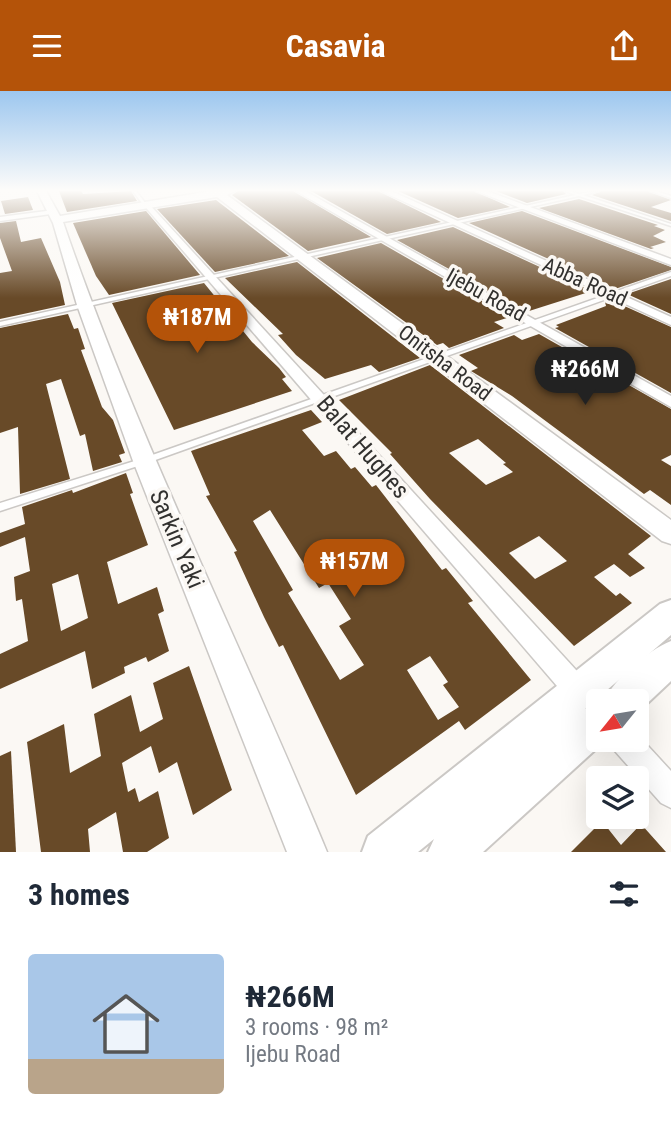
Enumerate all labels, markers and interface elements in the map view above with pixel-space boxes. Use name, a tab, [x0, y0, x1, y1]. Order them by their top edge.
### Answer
icon: menu	[28, 27, 66, 65]
text: Casavia	[285, 27, 386, 65]
icon: share	[605, 27, 643, 65]
street label: Abba Road	[539, 253, 631, 311]
street label: Ijebu Road	[442, 263, 530, 327]
pin: ₦187M	[148, 295, 246, 355]
text: ₦187M	[163, 304, 231, 331]
street label: Onitsha Road	[394, 320, 496, 406]
pin: ₦266M	[536, 347, 634, 407]
text: ₦266M	[551, 356, 619, 383]
street label: Balat Hughes	[311, 390, 415, 504]
street label: Sarkin Yaki	[144, 486, 210, 592]
pin: ₦157M	[305, 539, 403, 599]
text: ₦157M	[320, 548, 388, 575]
north arrow	[586, 689, 649, 753]
map controls	[586, 689, 649, 829]
button: layers	[586, 766, 649, 829]
icon: filters	[605, 875, 643, 913]
text: 3 homes	[28, 877, 130, 912]
text: ₦266M	[245, 979, 335, 1014]
icon: home	[84, 982, 168, 1066]
text: 3 rooms · 98 m²	[245, 1014, 388, 1041]
text: Ijebu Road	[245, 1041, 341, 1068]

